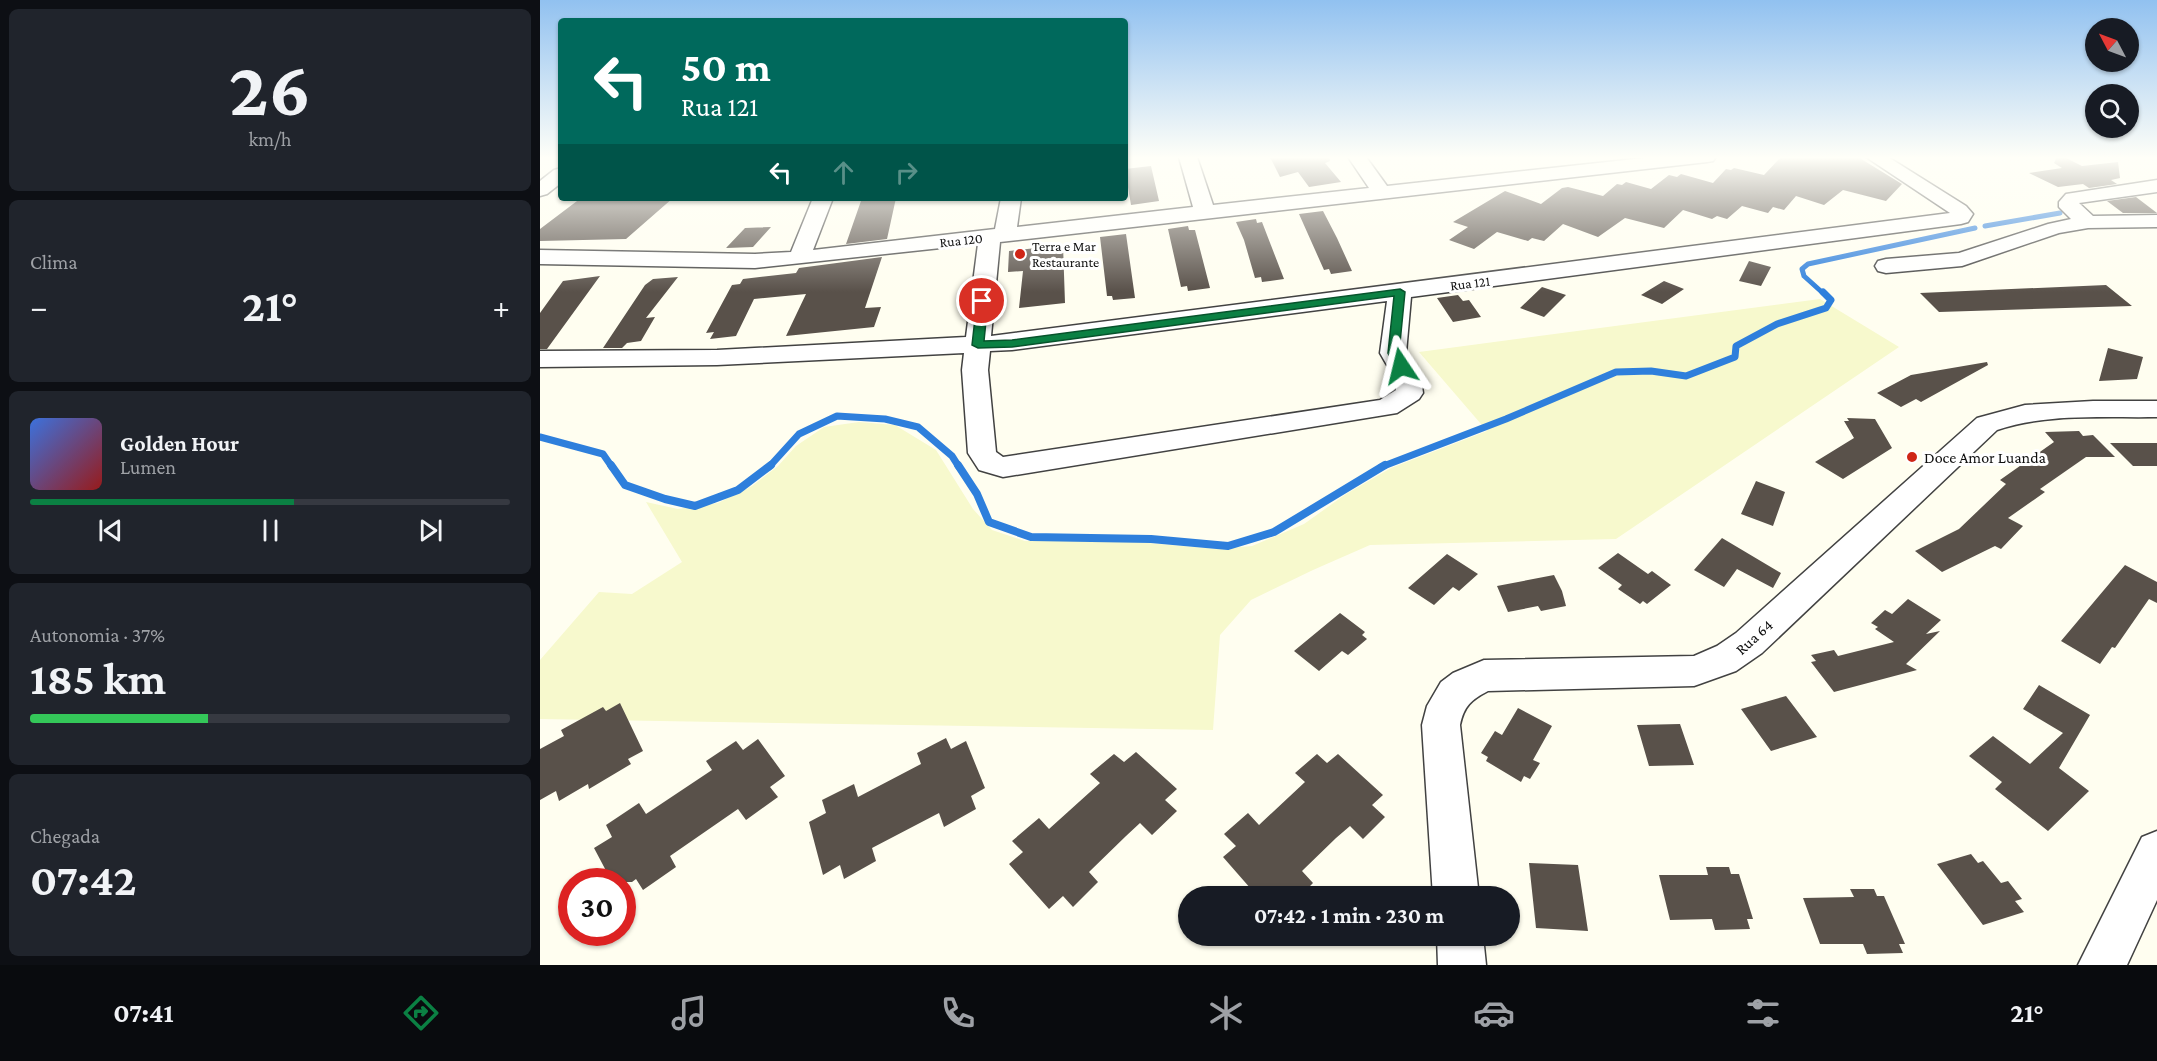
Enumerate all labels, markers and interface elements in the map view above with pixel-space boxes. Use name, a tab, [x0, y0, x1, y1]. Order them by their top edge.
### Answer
north arrow	[2085, 18, 2139, 72]
map controls	[2085, 18, 2139, 138]
icon: left	[582, 42, 660, 120]
text: 50 m	[681, 43, 771, 90]
text: 26	[229, 45, 311, 132]
button: search	[2085, 84, 2139, 138]
text: Rua 121	[681, 92, 758, 122]
text: km/h	[248, 128, 292, 150]
icon: left	[764, 156, 797, 189]
icon: ahead	[827, 156, 860, 189]
icon: right	[890, 156, 923, 189]
street label: Rua 120	[939, 230, 983, 250]
place label: Terra e Mar Restaurante	[1032, 238, 1099, 270]
marker: Terra e Mar Restaurante	[1013, 247, 1027, 261]
text: Clima	[30, 251, 78, 273]
street label: Rua 121	[1449, 273, 1491, 293]
pin	[956, 275, 1007, 326]
text: 21°	[242, 281, 298, 331]
icon: arrive	[965, 284, 998, 317]
text: −	[30, 288, 47, 325]
text: +	[493, 288, 510, 325]
position arrow	[1369, 334, 1433, 398]
text: Golden Hour	[120, 431, 239, 456]
place label: Doce Amor Luanda	[1924, 449, 2047, 466]
marker: Doce Amor Luanda	[1905, 450, 1919, 464]
text: Lumen	[120, 456, 176, 478]
icon: previous	[94, 514, 127, 547]
icon: pause	[254, 514, 287, 547]
icon: next	[414, 514, 447, 547]
street label: Rua 64	[1732, 616, 1776, 658]
text: Autonomia · 37%	[30, 624, 165, 646]
text: 185 km	[30, 654, 166, 704]
text: Chegada	[30, 825, 100, 847]
text: 07:42	[30, 855, 136, 905]
speed limit sign: 30	[558, 868, 636, 946]
text: 07:42 · 1 min · 230 m	[1254, 903, 1444, 928]
icon: directions	[400, 992, 442, 1034]
icon: music	[668, 992, 710, 1034]
icon: phone	[937, 992, 979, 1034]
icon: climate	[1205, 992, 1247, 1034]
icon: car	[1473, 992, 1515, 1034]
icon: filters	[1742, 992, 1784, 1034]
text: 07:41	[113, 998, 174, 1028]
text: 21°	[2010, 998, 2044, 1028]

